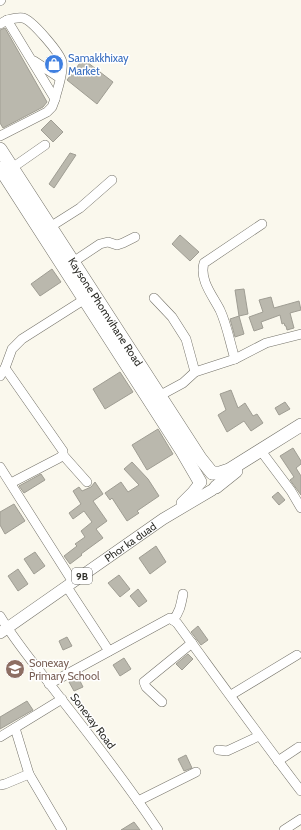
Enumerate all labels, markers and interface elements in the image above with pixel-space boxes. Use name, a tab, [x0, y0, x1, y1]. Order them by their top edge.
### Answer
place label: Samakkhixay Market	[68, 51, 129, 78]
shop icon: Samakkhixay Market	[43, 53, 65, 75]
street label: Kaysone Phomvihane Road	[65, 255, 146, 369]
street label: Phor ka duad	[102, 519, 159, 565]
road number: 9B	[72, 568, 92, 584]
place label: Sonexay Primary School	[29, 656, 100, 683]
school or university icon: Sonexay Primary School	[4, 658, 26, 680]
street label: Sonexay Road	[67, 690, 119, 752]

